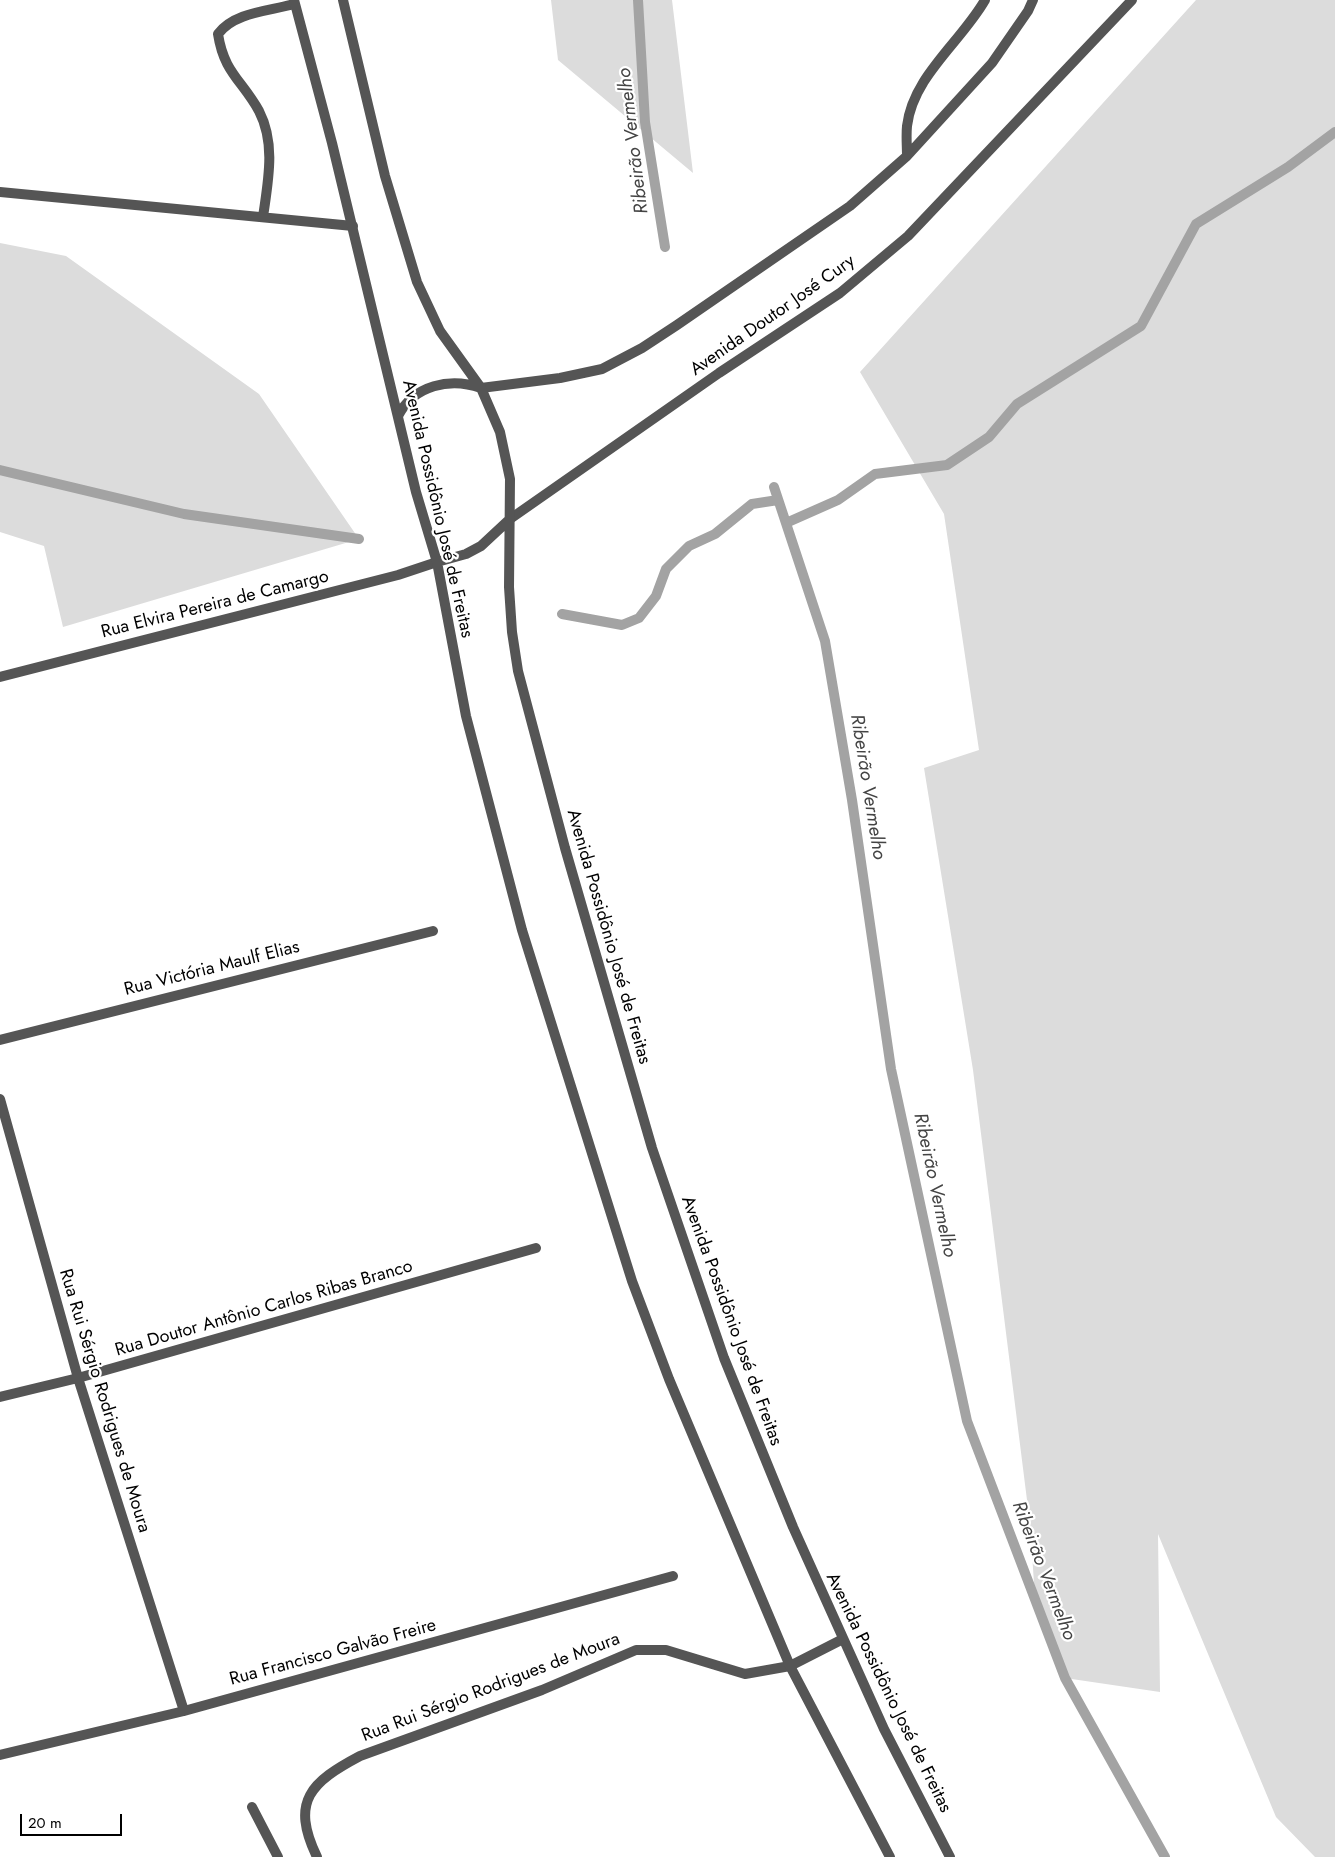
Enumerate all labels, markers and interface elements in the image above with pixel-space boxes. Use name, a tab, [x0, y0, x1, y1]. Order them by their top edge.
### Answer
water label: Ribeirão Vermelho	[614, 67, 654, 215]
street label: Avenida Doutor José Cury	[686, 251, 860, 381]
street label: Avenida Possidônio José de Freitas	[397, 378, 477, 640]
street label: Rua Elvira Pereira de Camargo	[99, 566, 331, 644]
water label: Ribeirão Vermelho	[844, 713, 890, 861]
street label: Avenida Possidônio José de Freitas	[561, 807, 655, 1067]
street label: Rua Victória Maulf Elias	[122, 937, 302, 1001]
water label: Ribeirão Vermelho	[908, 1111, 960, 1259]
street label: Avenida Possidônio José de Freitas	[676, 1193, 786, 1449]
street label: Rua Doutor Antônio Carlos Ribas Branco	[113, 1256, 415, 1362]
street label: Rua Rui Sérgio Rodrigues de Moura	[54, 1267, 154, 1535]
water label: Ribeirão Vermelho	[1006, 1498, 1080, 1644]
street label: Avenida Possidônio José de Freitas	[820, 1570, 956, 1816]
street label: Rua Francisco Galvão Freire	[227, 1615, 439, 1691]
street label: Rua Rui Sérgio Rodrigues de Moura	[359, 1629, 623, 1747]
scale bar	[22, 1804, 125, 1836]
text: 20 m	[28, 1812, 62, 1834]

